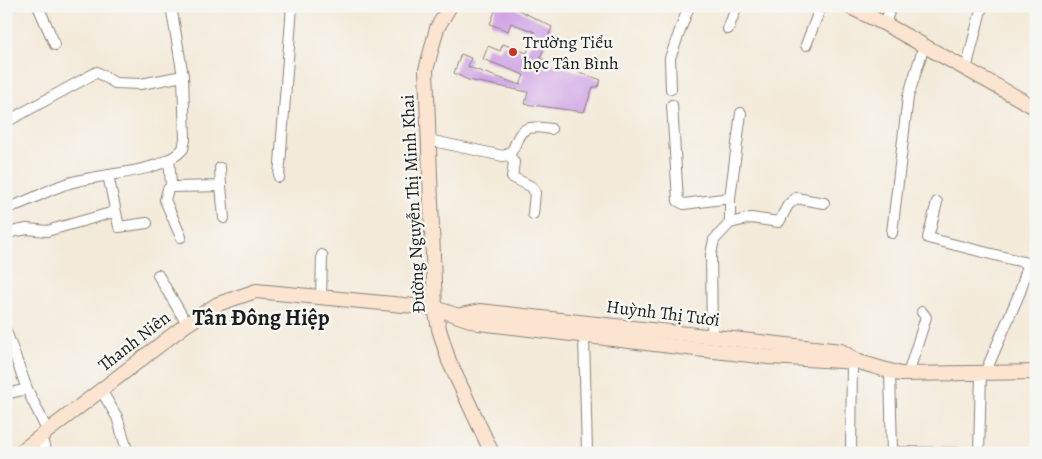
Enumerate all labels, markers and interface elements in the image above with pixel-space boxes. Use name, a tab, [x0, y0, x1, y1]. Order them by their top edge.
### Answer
place label: Trường Tiểu học Tân Bình	[523, 30, 619, 75]
marker: Trường Tiểu học Tân Bình	[507, 46, 519, 58]
street label: Đường Nguyễn Thị Minh Khai	[395, 94, 431, 314]
street label: Huỳnh Thị Tươi	[605, 294, 721, 332]
district label: Tân Đông Hiệp	[192, 303, 330, 333]
street label: Thanh Niên	[93, 305, 175, 377]

